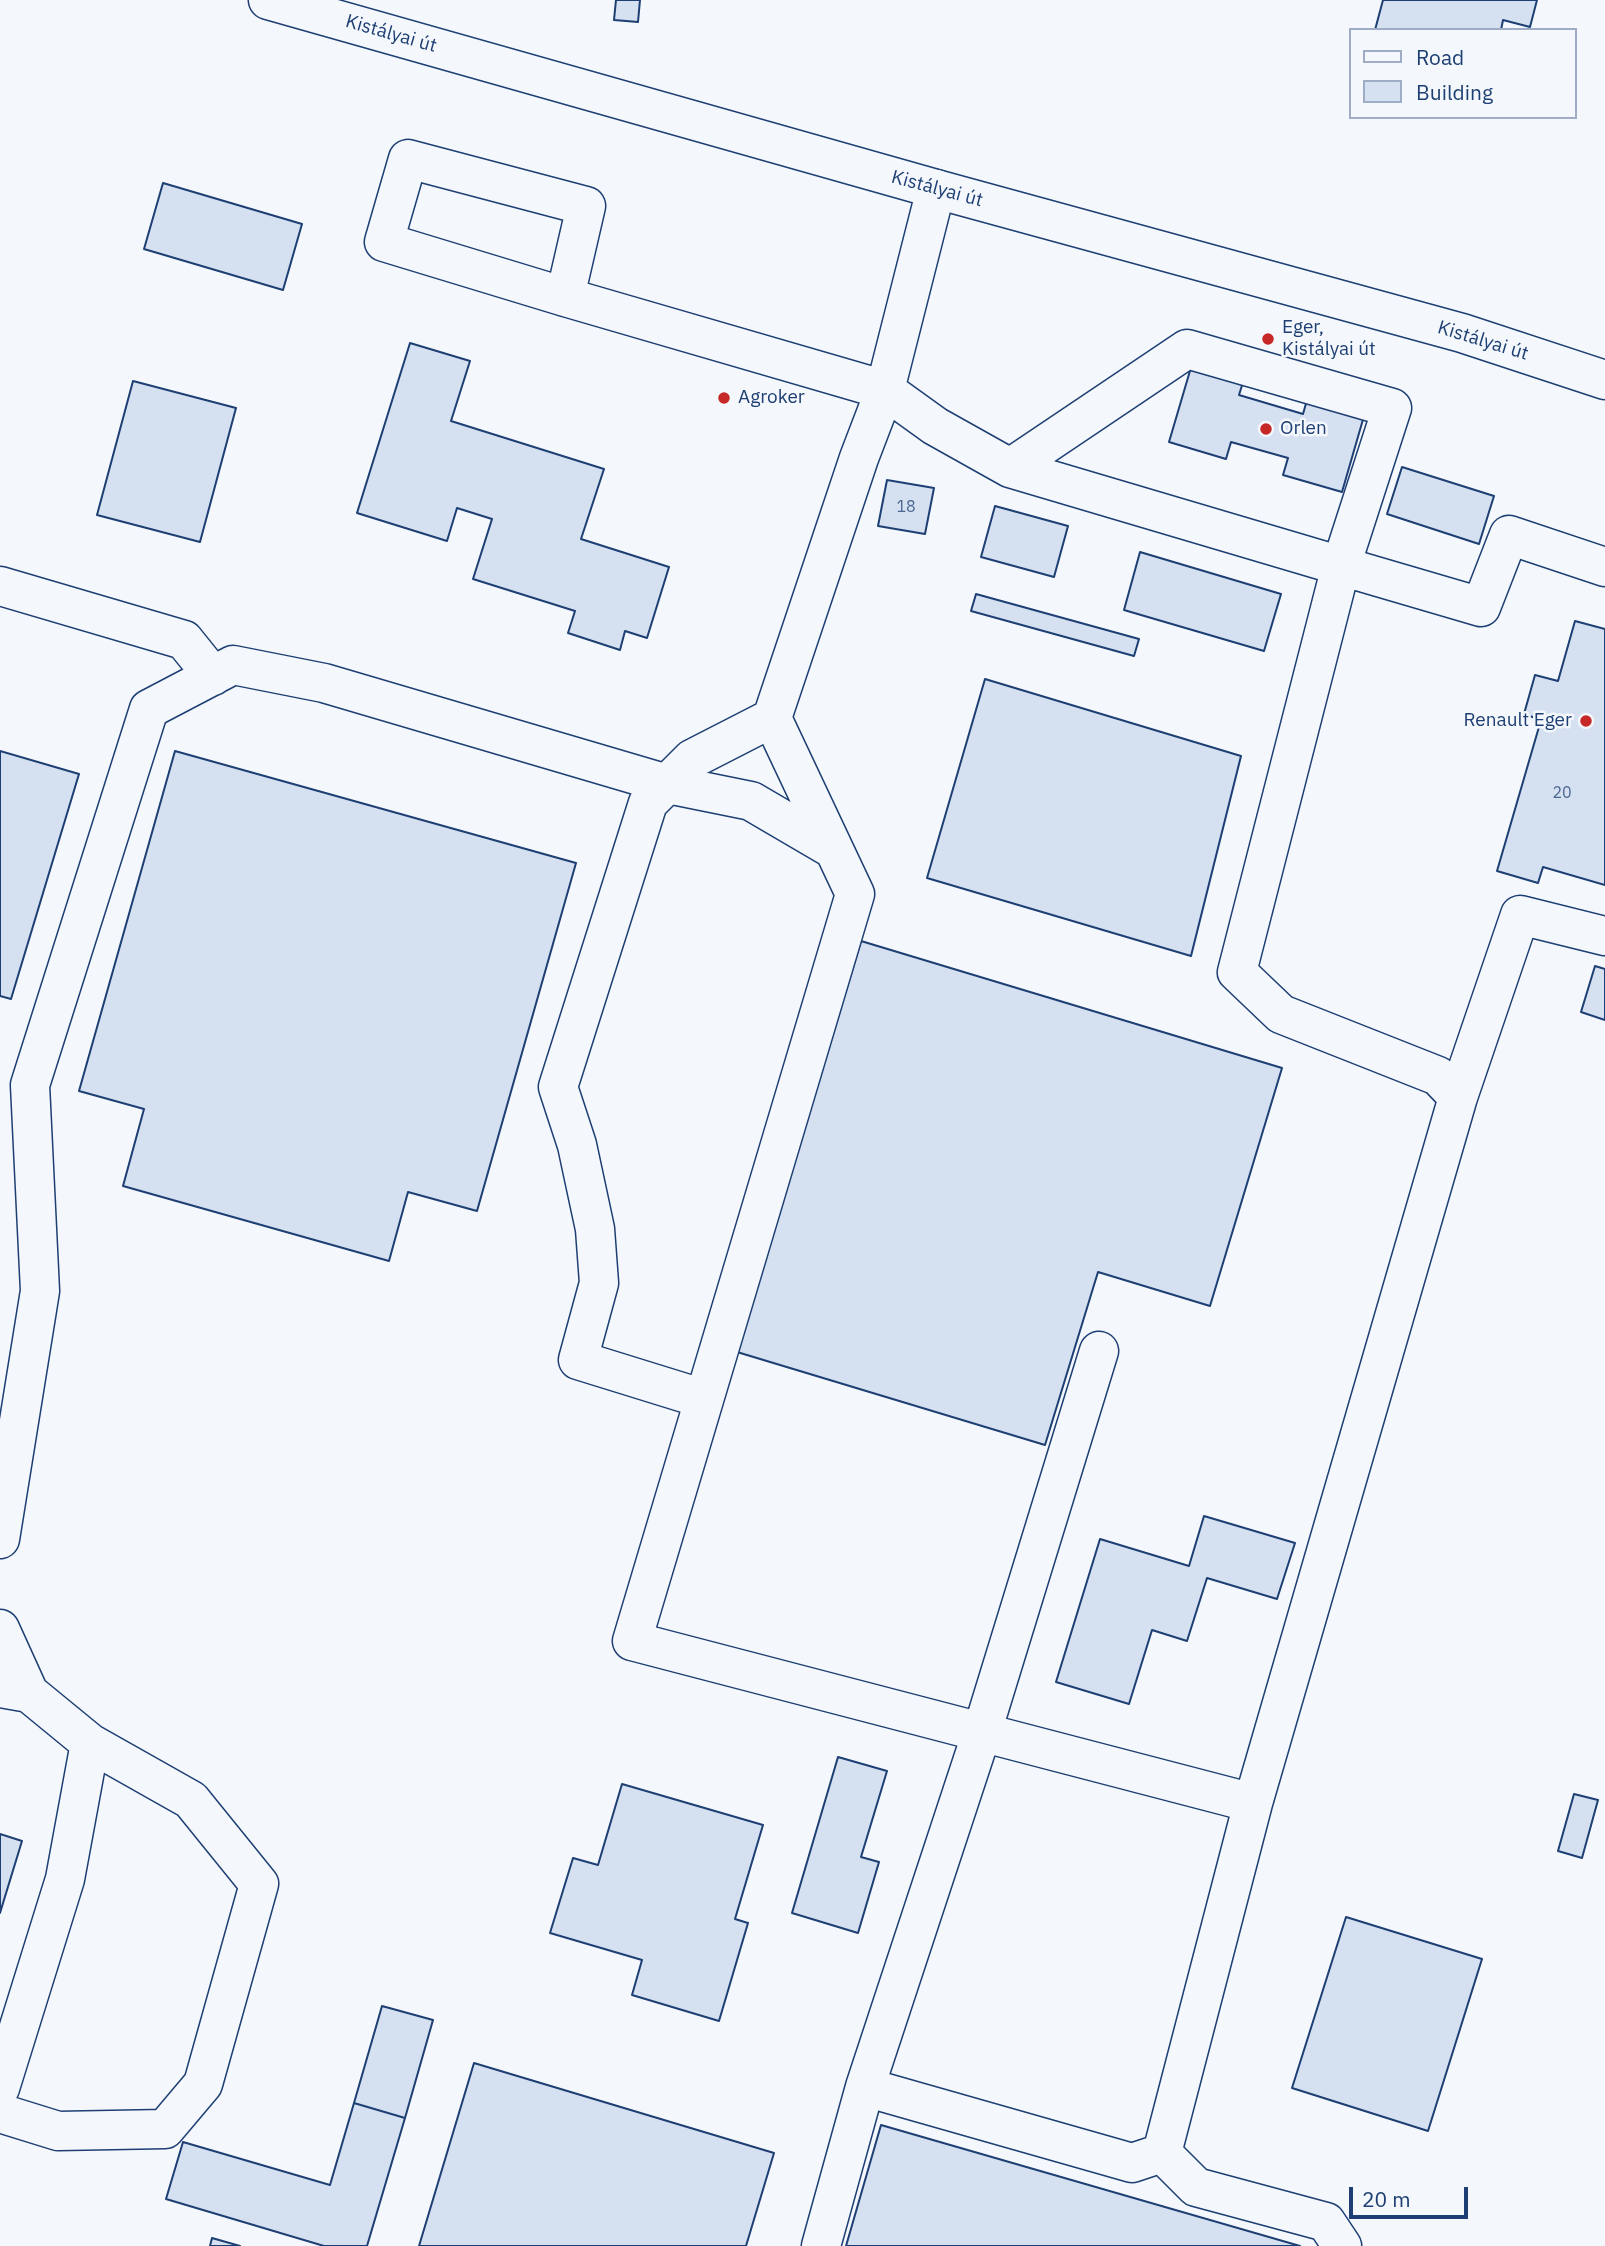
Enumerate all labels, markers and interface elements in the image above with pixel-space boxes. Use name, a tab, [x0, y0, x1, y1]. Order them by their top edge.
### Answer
street label: Kistályai út	[343, 10, 439, 58]
legend	[1350, 28, 1577, 119]
text: Road	[1416, 43, 1464, 71]
text: Building	[1416, 78, 1493, 106]
street label: Kistályai út	[889, 166, 985, 212]
street label: Kistályai út	[1435, 316, 1531, 366]
place label: Eger, Kistályai út	[1282, 317, 1376, 361]
marker: Eger, Kistályai út	[1260, 331, 1276, 347]
place label: Agroker	[738, 387, 805, 409]
marker: Agroker	[716, 390, 732, 406]
place label: Orlen	[1280, 418, 1327, 440]
marker: Orlen	[1258, 421, 1274, 437]
house number: 18	[896, 497, 916, 517]
place label: Renault Eger	[1463, 710, 1572, 732]
marker: Renault Eger	[1578, 713, 1594, 729]
house number: 20	[1552, 783, 1572, 803]
scale bar	[1353, 2172, 1472, 2216]
text: 20 m	[1362, 2185, 1411, 2213]

